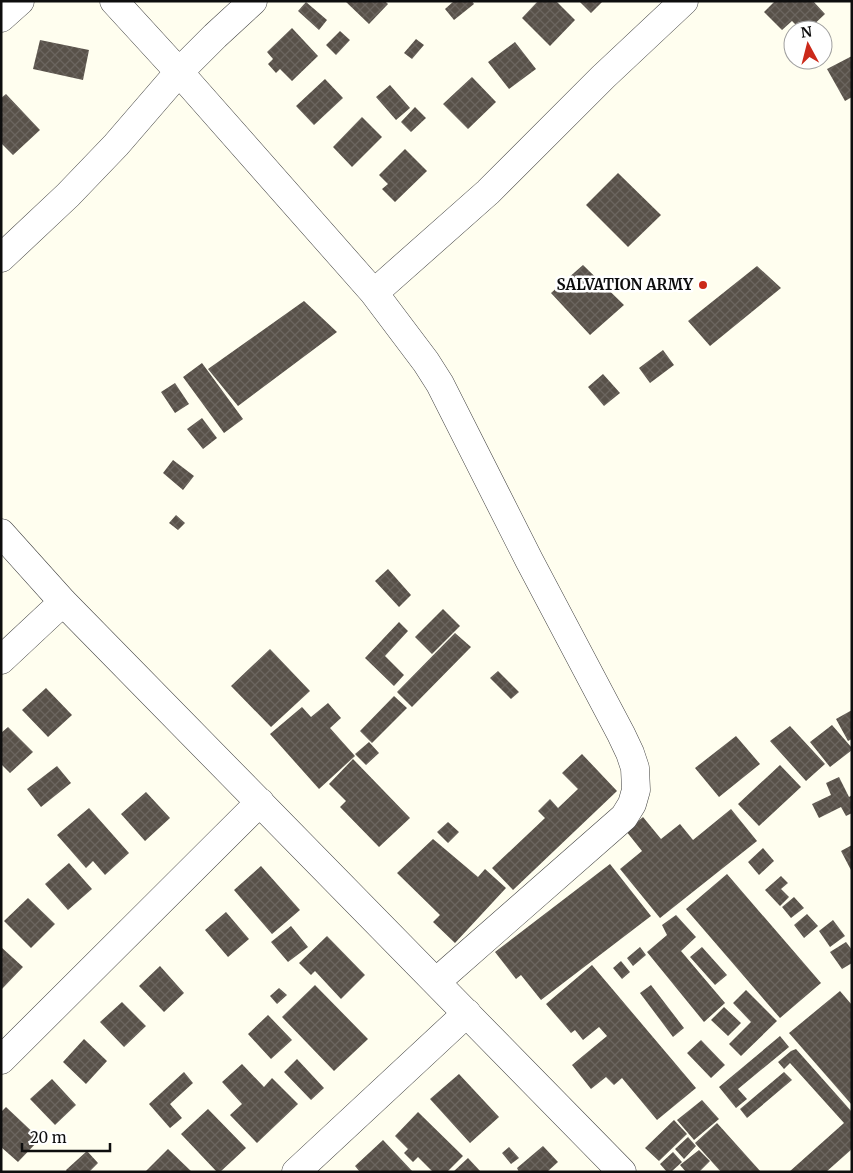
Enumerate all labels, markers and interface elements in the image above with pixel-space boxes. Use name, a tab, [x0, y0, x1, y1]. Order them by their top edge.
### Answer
north arrow	[783, 20, 833, 70]
text: N	[800, 22, 813, 42]
place label: SALVATION ARMY	[556, 275, 694, 294]
marker: SALVATION ARMY	[697, 279, 709, 291]
scale bar	[22, 1120, 110, 1152]
text: 20 m	[30, 1128, 67, 1147]

